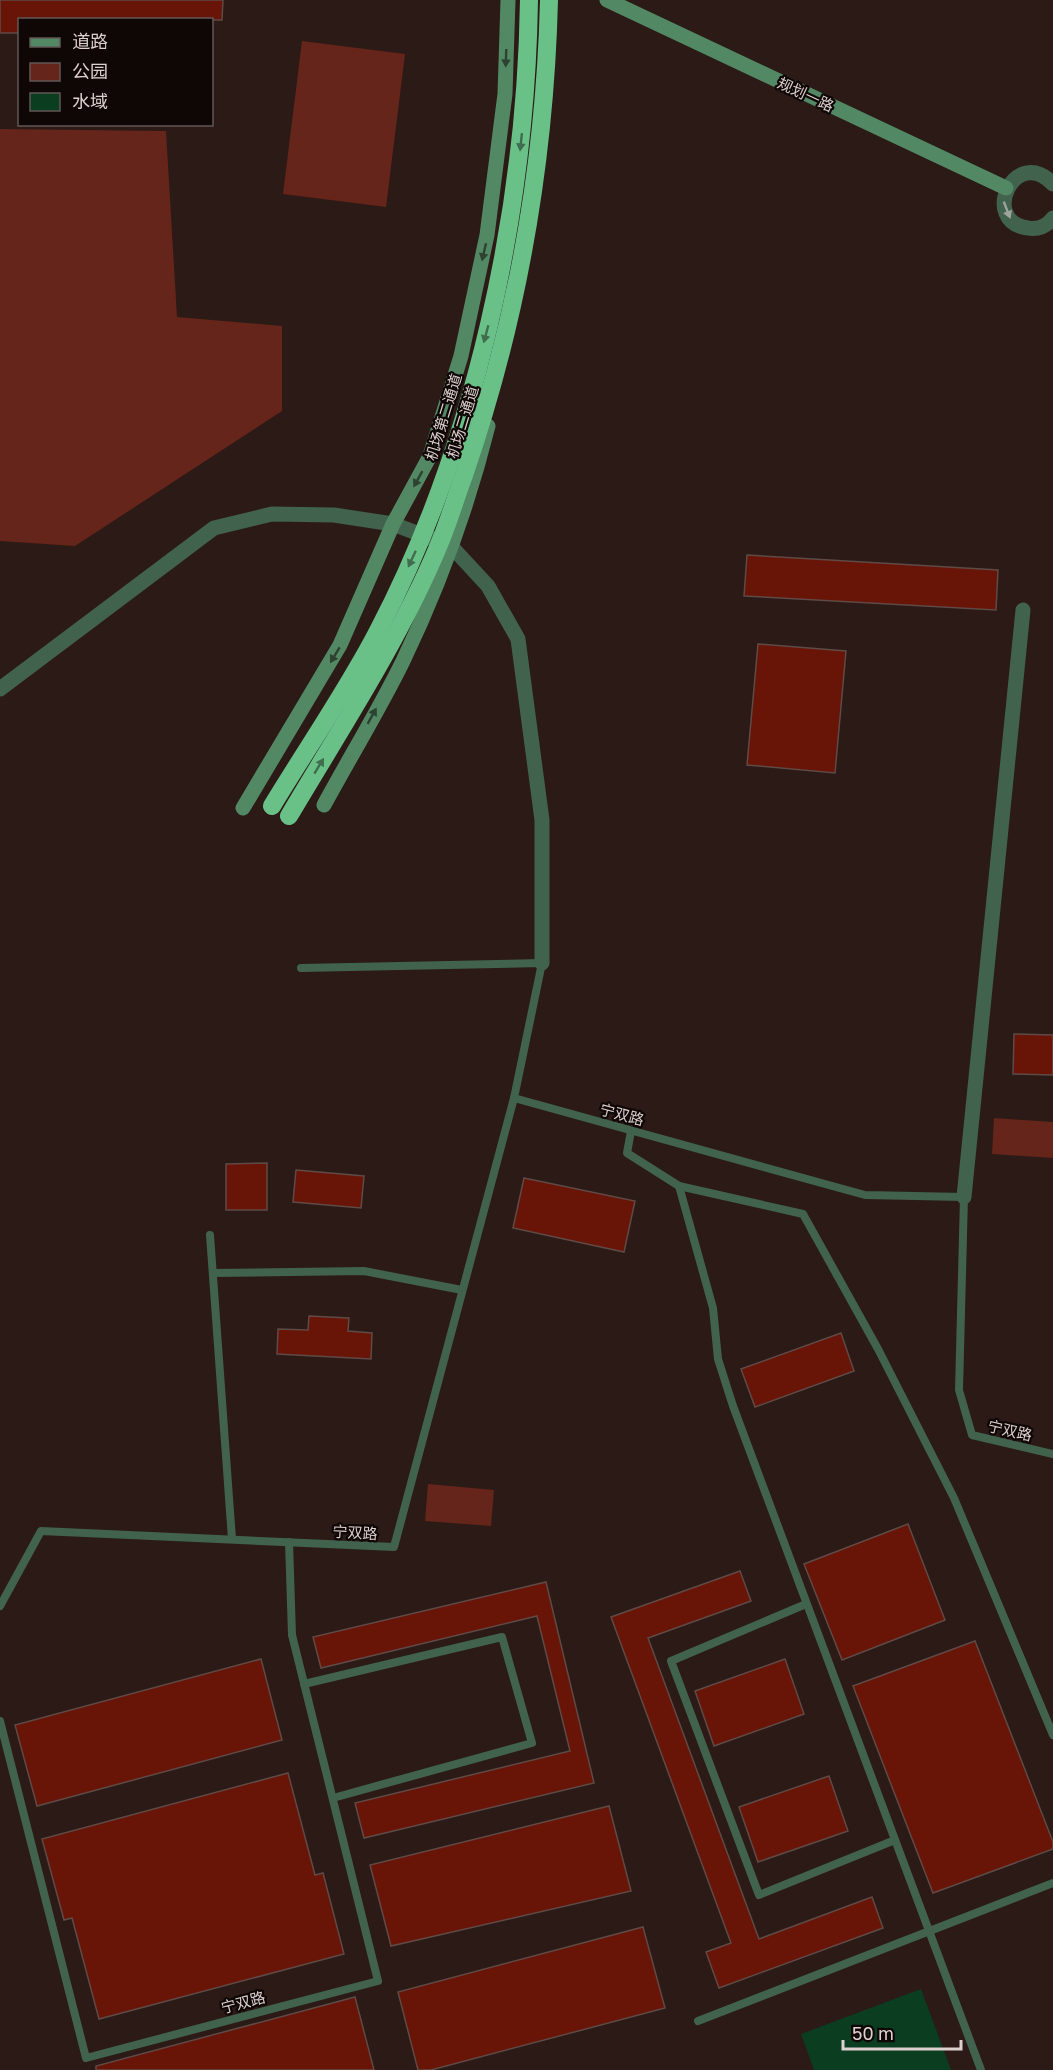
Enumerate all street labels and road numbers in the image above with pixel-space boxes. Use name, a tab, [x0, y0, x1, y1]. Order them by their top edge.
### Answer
street label: 规划一路	[775, 73, 837, 115]
street label: 机场第二通道	[421, 371, 465, 463]
street label: 机场二通道	[442, 383, 482, 461]
street label: 宁双路	[598, 1099, 646, 1129]
street label: 宁双路	[986, 1416, 1034, 1444]
street label: 宁双路	[332, 1522, 378, 1542]
street label: 宁双路	[219, 1987, 267, 2017]

